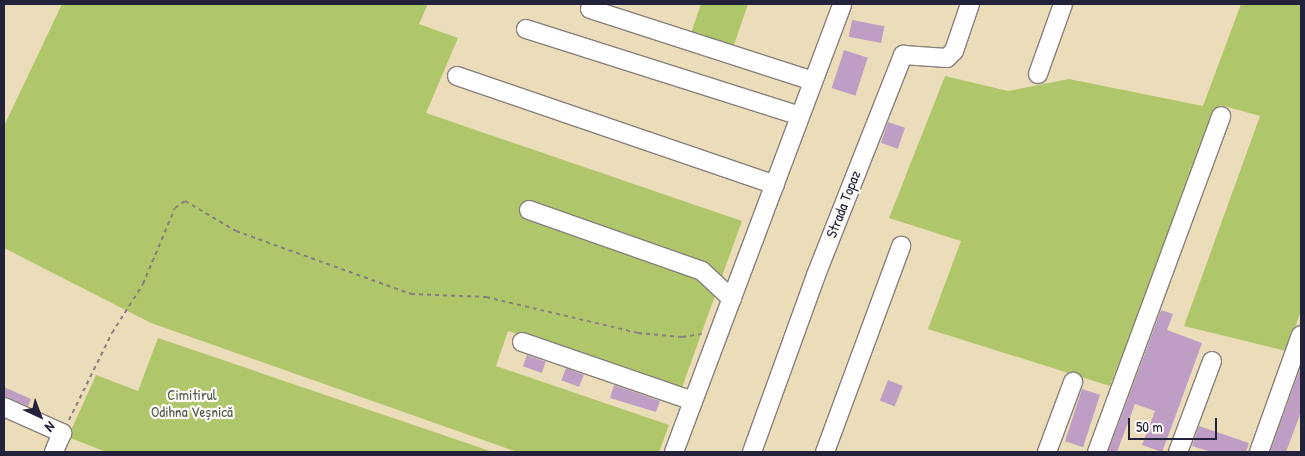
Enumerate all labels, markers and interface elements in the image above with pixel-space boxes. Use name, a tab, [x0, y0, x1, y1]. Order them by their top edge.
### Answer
street label: Strada Topaz	[822, 168, 864, 240]
park label: Cimitirul Odihna Veșnică	[151, 385, 233, 420]
north arrow	[15, 391, 65, 441]
scale bar	[1130, 408, 1219, 440]
text: 50 m	[1136, 416, 1163, 437]
text: N	[41, 418, 60, 437]

